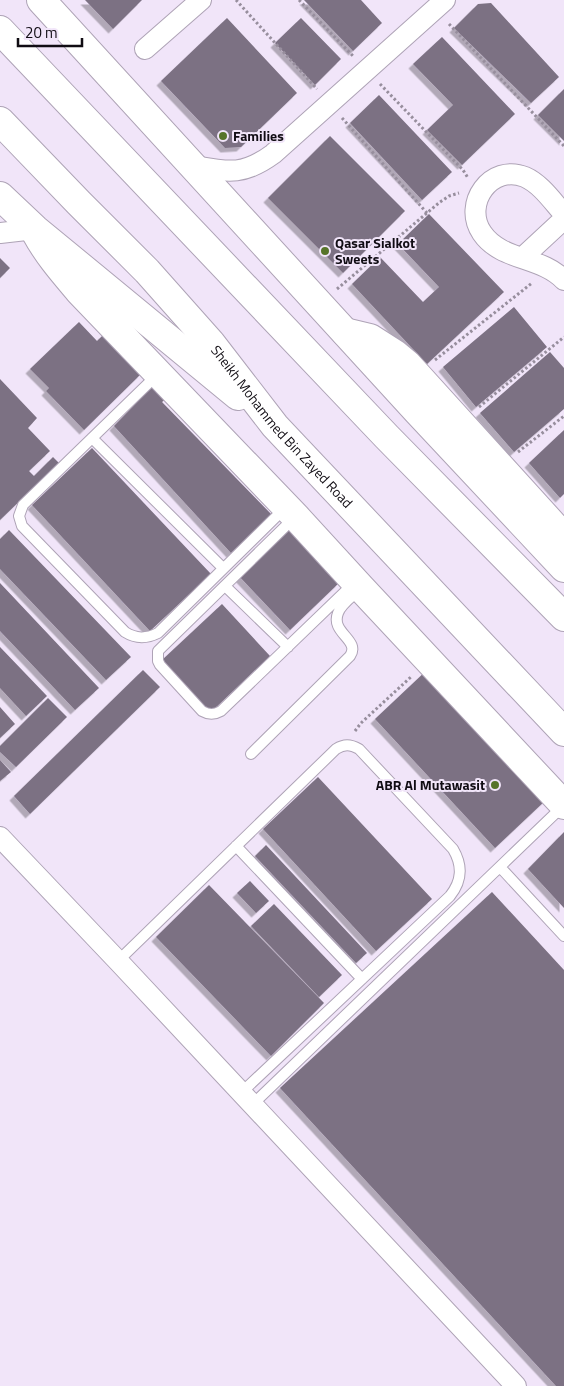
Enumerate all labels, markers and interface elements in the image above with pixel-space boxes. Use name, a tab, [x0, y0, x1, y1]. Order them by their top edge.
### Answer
scale bar	[18, 15, 81, 47]
text: 20 m	[25, 21, 58, 44]
place label: Families	[233, 125, 284, 146]
marker: Families	[217, 130, 229, 142]
place label: Qasar Sialkot Sweets	[335, 232, 415, 269]
marker: Qasar Sialkot Sweets	[319, 245, 331, 257]
street label: Sheikh Mohammed Bin Zayed Road	[206, 340, 358, 512]
place label: ABR Al Mutawasit	[376, 774, 485, 795]
marker: ABR Al Mutawasit	[489, 779, 501, 791]

